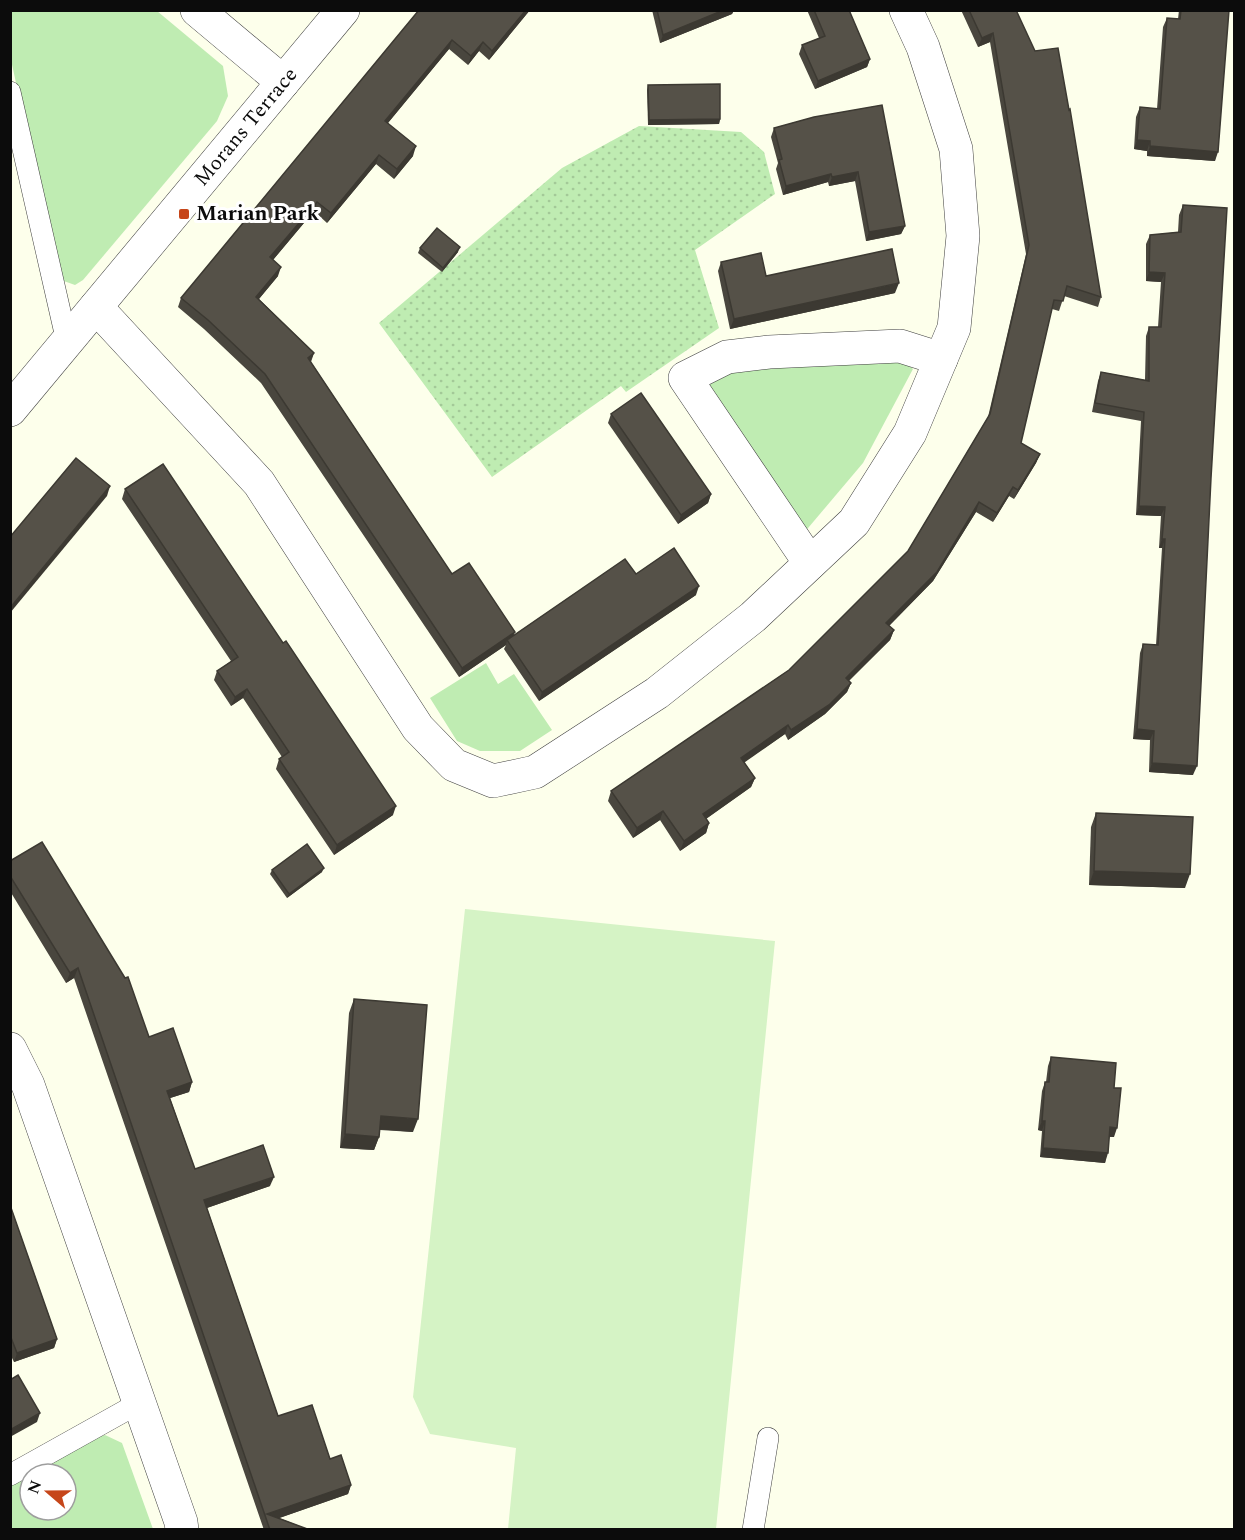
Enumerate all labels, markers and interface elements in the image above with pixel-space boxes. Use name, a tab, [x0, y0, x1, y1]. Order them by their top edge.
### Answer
street label: Morans Terrace	[186, 60, 306, 194]
place label: Marian Park	[196, 198, 319, 230]
marker: Marian Park	[177, 207, 191, 221]
north arrow	[18, 1462, 78, 1522]
text: N	[21, 1477, 48, 1497]

